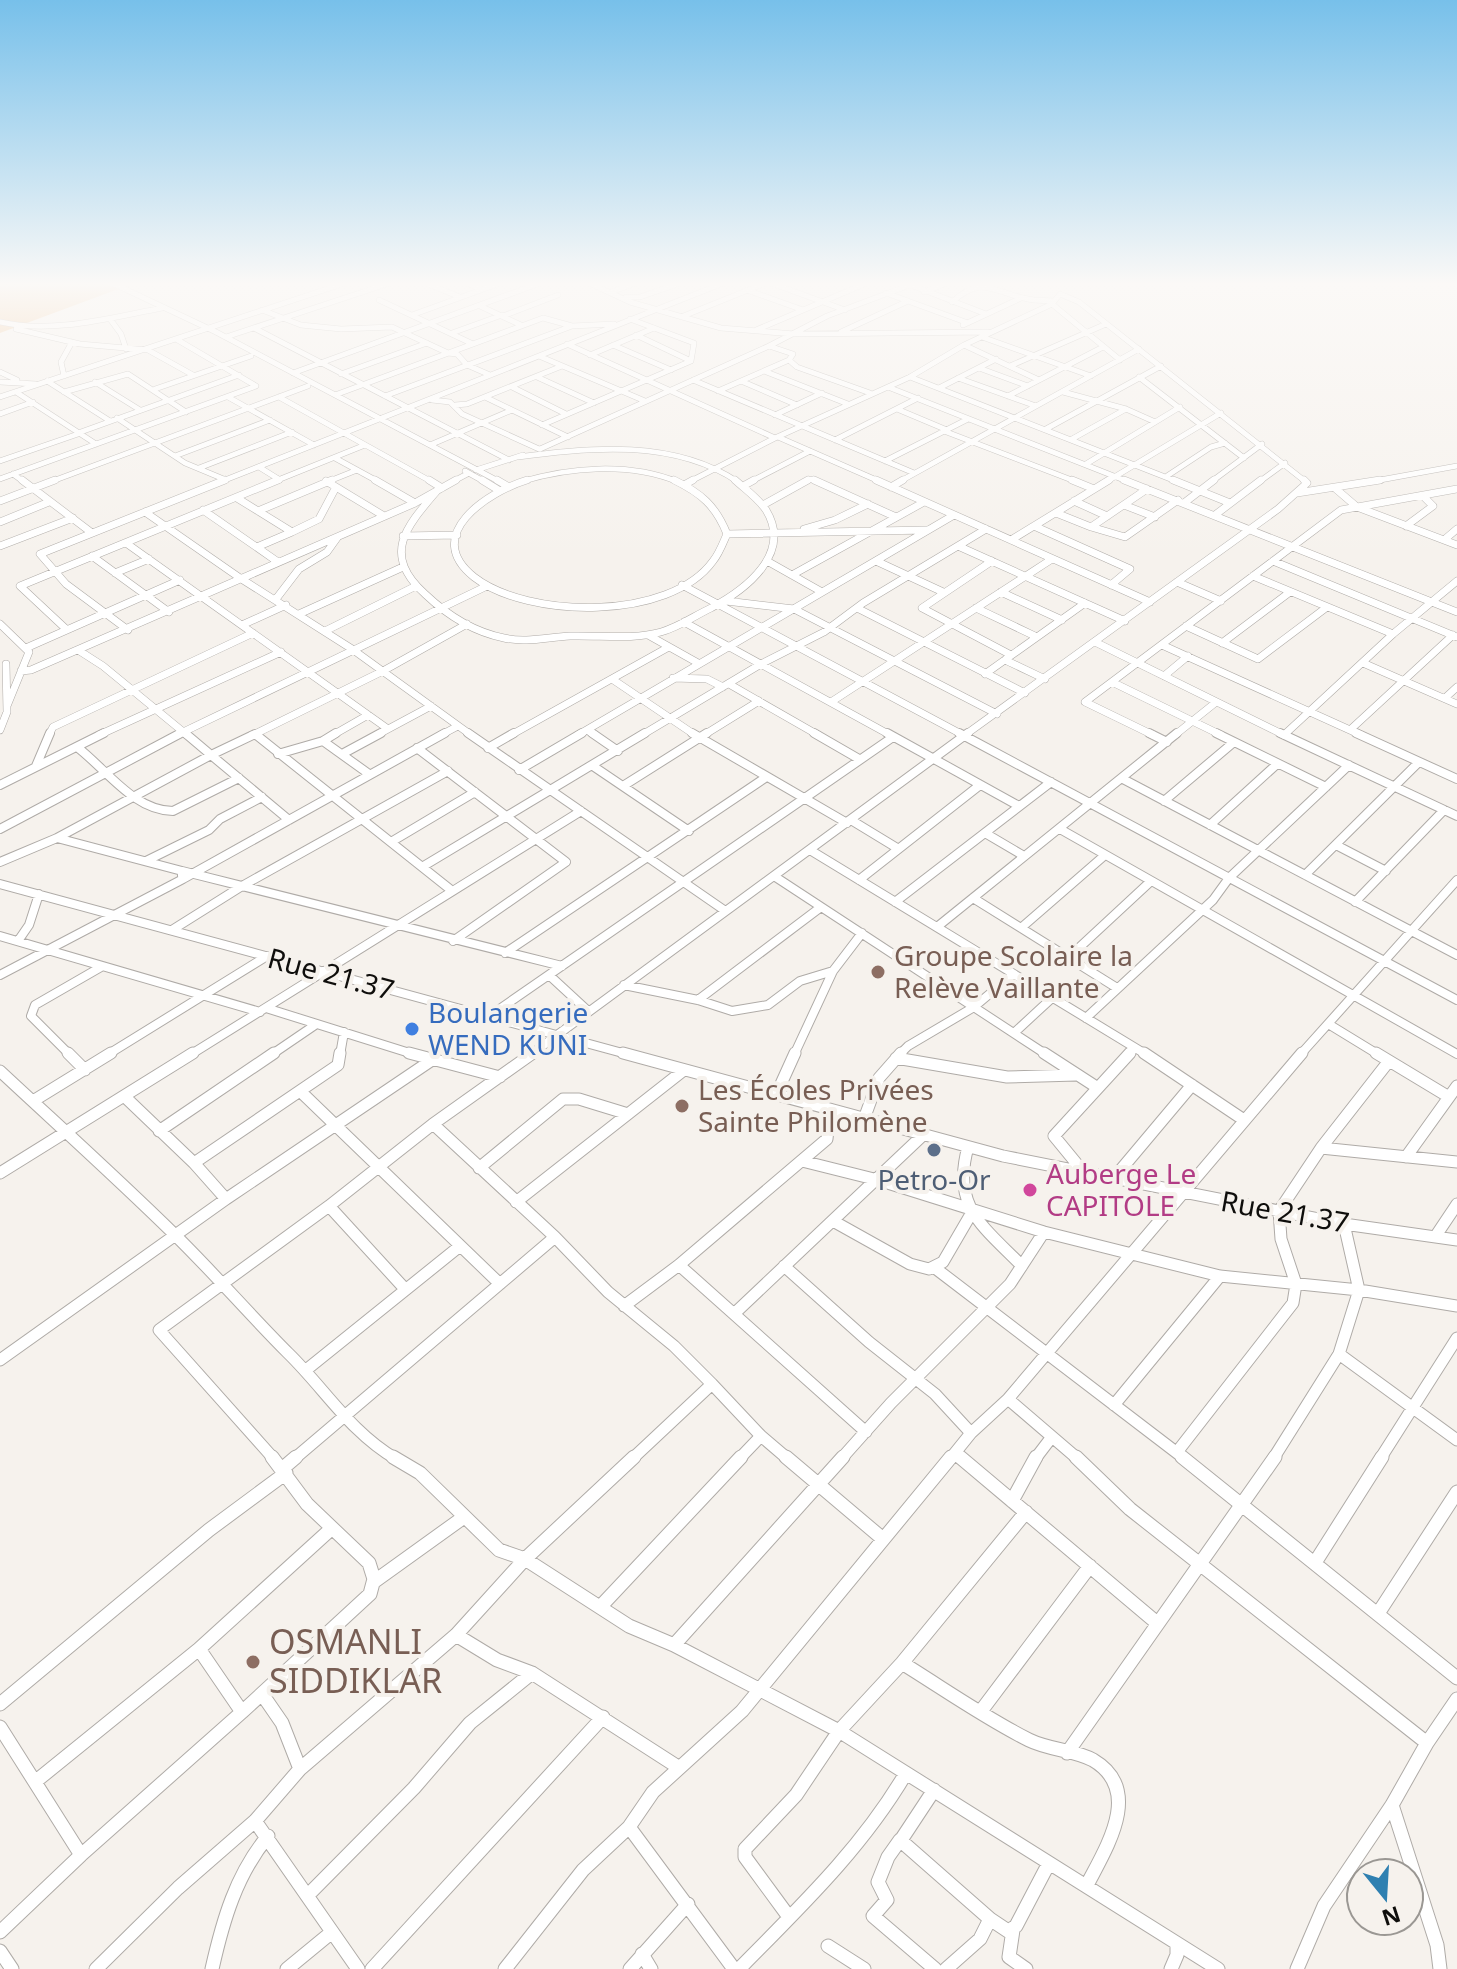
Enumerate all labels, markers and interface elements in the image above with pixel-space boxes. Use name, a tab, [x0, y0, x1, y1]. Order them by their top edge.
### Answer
place label: Groupe Scolaire la Relève Vaillante	[894, 936, 1133, 1006]
street label: Rue 21.37	[264, 938, 399, 1008]
marker: Groupe Scolaire la Relève Vaillante	[869, 963, 887, 981]
place label: Boulangerie WEND KUNI	[428, 993, 588, 1063]
marker: Boulangerie WEND KUNI	[403, 1020, 421, 1038]
place label: Les Écoles Privées Sainte Philomène	[698, 1070, 934, 1140]
marker: Les Écoles Privées Sainte Philomène	[673, 1097, 691, 1115]
marker: Petro-Or	[925, 1141, 943, 1159]
place label: Auberge Le CAPITOLE	[1046, 1154, 1196, 1224]
place label: Petro-Or	[877, 1160, 991, 1198]
marker: Auberge Le CAPITOLE	[1021, 1181, 1039, 1199]
street label: Rue 21.37	[1218, 1181, 1352, 1241]
place label: OSMANLI SIDDIKLAR	[269, 1618, 442, 1703]
marker: OSMANLI SIDDIKLAR	[244, 1653, 262, 1671]
north arrow	[1345, 1857, 1425, 1937]
text: N	[1378, 1900, 1405, 1934]

